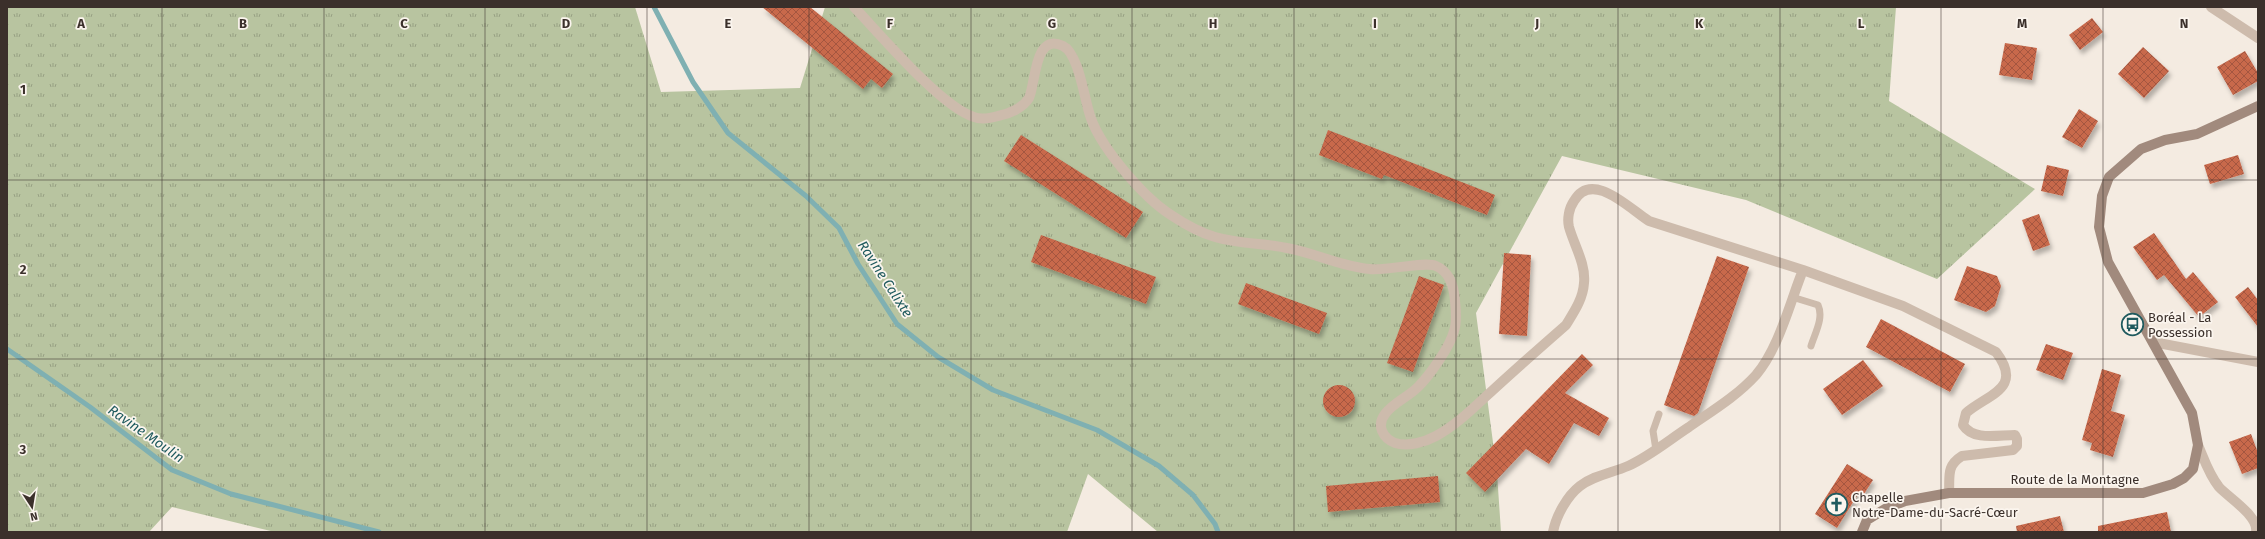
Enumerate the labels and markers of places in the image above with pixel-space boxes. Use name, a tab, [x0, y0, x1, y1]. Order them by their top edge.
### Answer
place label: Boréal - La Possession	[2148, 310, 2213, 340]
bus stop icon: Boréal - La Possession	[2119, 311, 2145, 337]
place label: Chapelle Notre-Dame-du-Sacré-Cœur	[1852, 490, 2018, 520]
church icon: Chapelle Notre-Dame-du-Sacré-Cœur	[1824, 491, 1850, 517]

